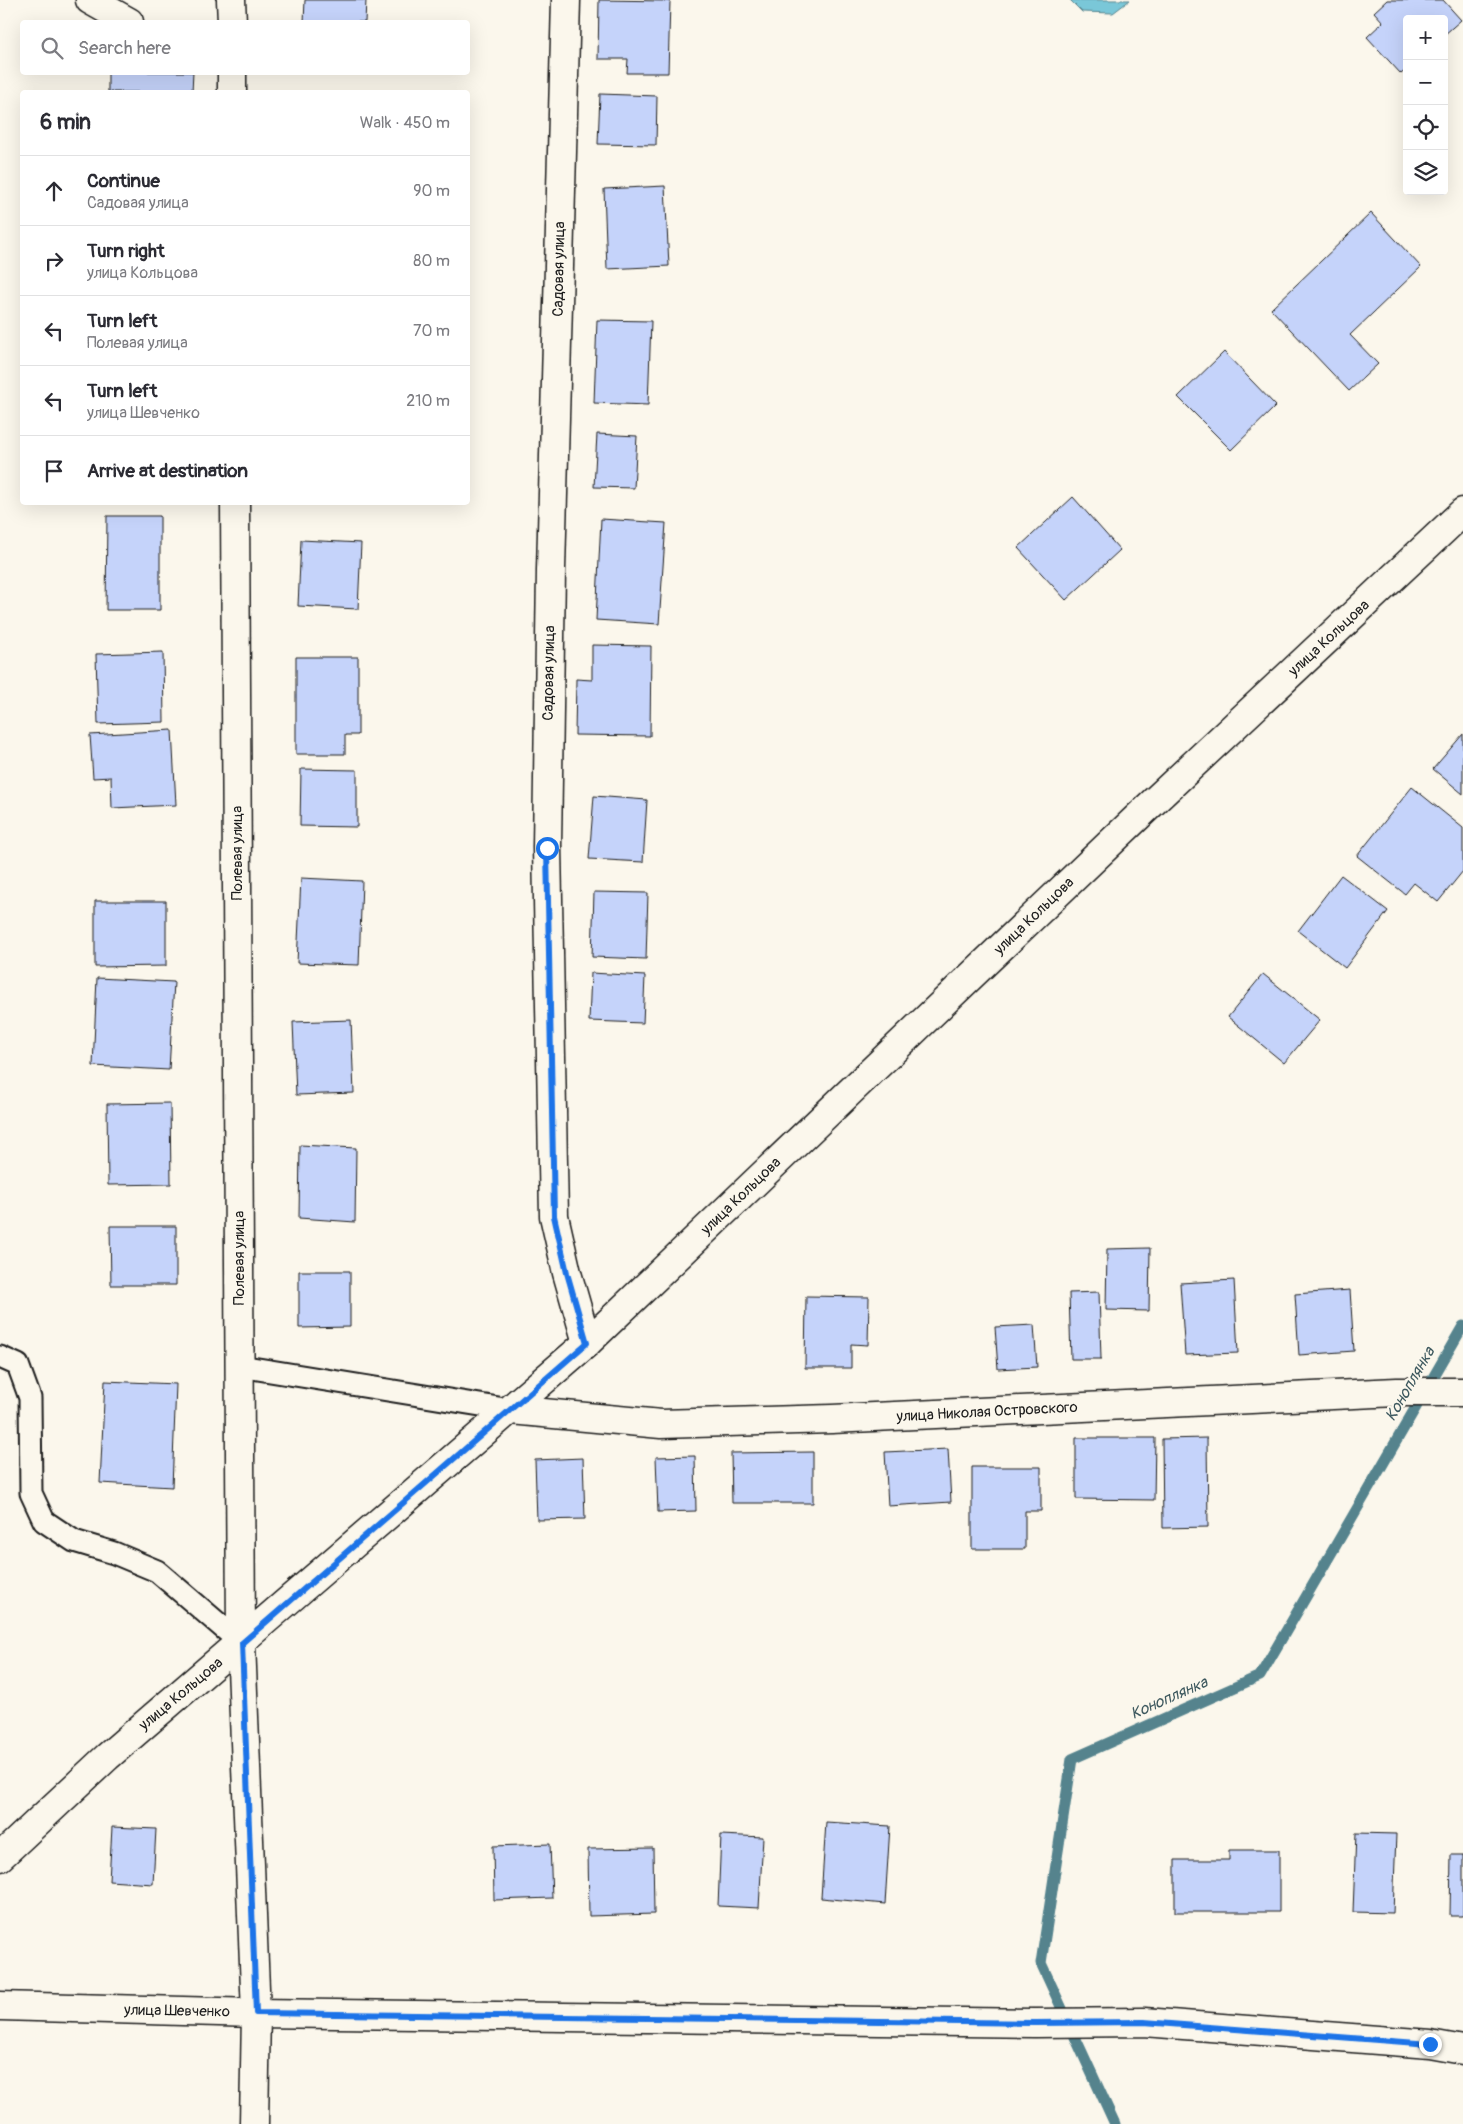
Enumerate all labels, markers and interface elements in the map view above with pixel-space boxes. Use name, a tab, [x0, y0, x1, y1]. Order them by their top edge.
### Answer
map controls	[1403, 15, 1448, 195]
button: +	[1403, 15, 1448, 60]
search box	[20, 20, 470, 75]
icon: search	[38, 34, 66, 62]
text: Search here	[78, 36, 171, 60]
button: −	[1403, 60, 1448, 105]
button: locate	[1403, 105, 1448, 150]
text: 6 min	[40, 109, 91, 136]
text: Walk · 450 m	[360, 113, 450, 133]
button: layers	[1403, 150, 1448, 195]
text: Continue	[87, 169, 160, 193]
icon: ahead	[40, 177, 68, 205]
text: 90 m	[413, 181, 450, 201]
text: Садовая улица	[87, 193, 189, 213]
street label: Садовая улица	[549, 221, 569, 317]
text: Turn right	[87, 239, 165, 263]
icon: right	[40, 247, 68, 275]
text: 80 m	[413, 251, 450, 271]
text: улица Кольцова	[87, 263, 198, 283]
text: Turn left	[87, 309, 157, 333]
icon: left	[40, 317, 68, 345]
text: 70 m	[413, 321, 450, 341]
text: Полевая улица	[87, 333, 188, 353]
text: Turn left	[87, 379, 157, 403]
icon: left	[40, 387, 68, 415]
text: 210 m	[406, 391, 450, 411]
text: улица Шевченко	[87, 403, 200, 423]
icon: arrive	[40, 457, 68, 485]
text: Arrive at destination	[87, 459, 248, 483]
street label: улица Кольцова	[1284, 596, 1373, 681]
street label: Садовая улица	[539, 625, 559, 721]
street label: Полевая улица	[228, 806, 247, 900]
route start	[536, 837, 559, 860]
street label: улица Кольцова	[989, 873, 1078, 960]
street label: улица Кольцова	[696, 1153, 785, 1240]
street label: Полевая улица	[230, 1211, 249, 1305]
water label: Коноплянка	[1381, 1342, 1440, 1425]
street label: улица Николая Островского	[895, 1398, 1078, 1426]
street label: улица Кольцова	[134, 1653, 227, 1735]
water label: Коноплянка	[1127, 1672, 1212, 1724]
street label: улица Шевченко	[123, 2001, 230, 2021]
route end	[1419, 2033, 1442, 2056]

